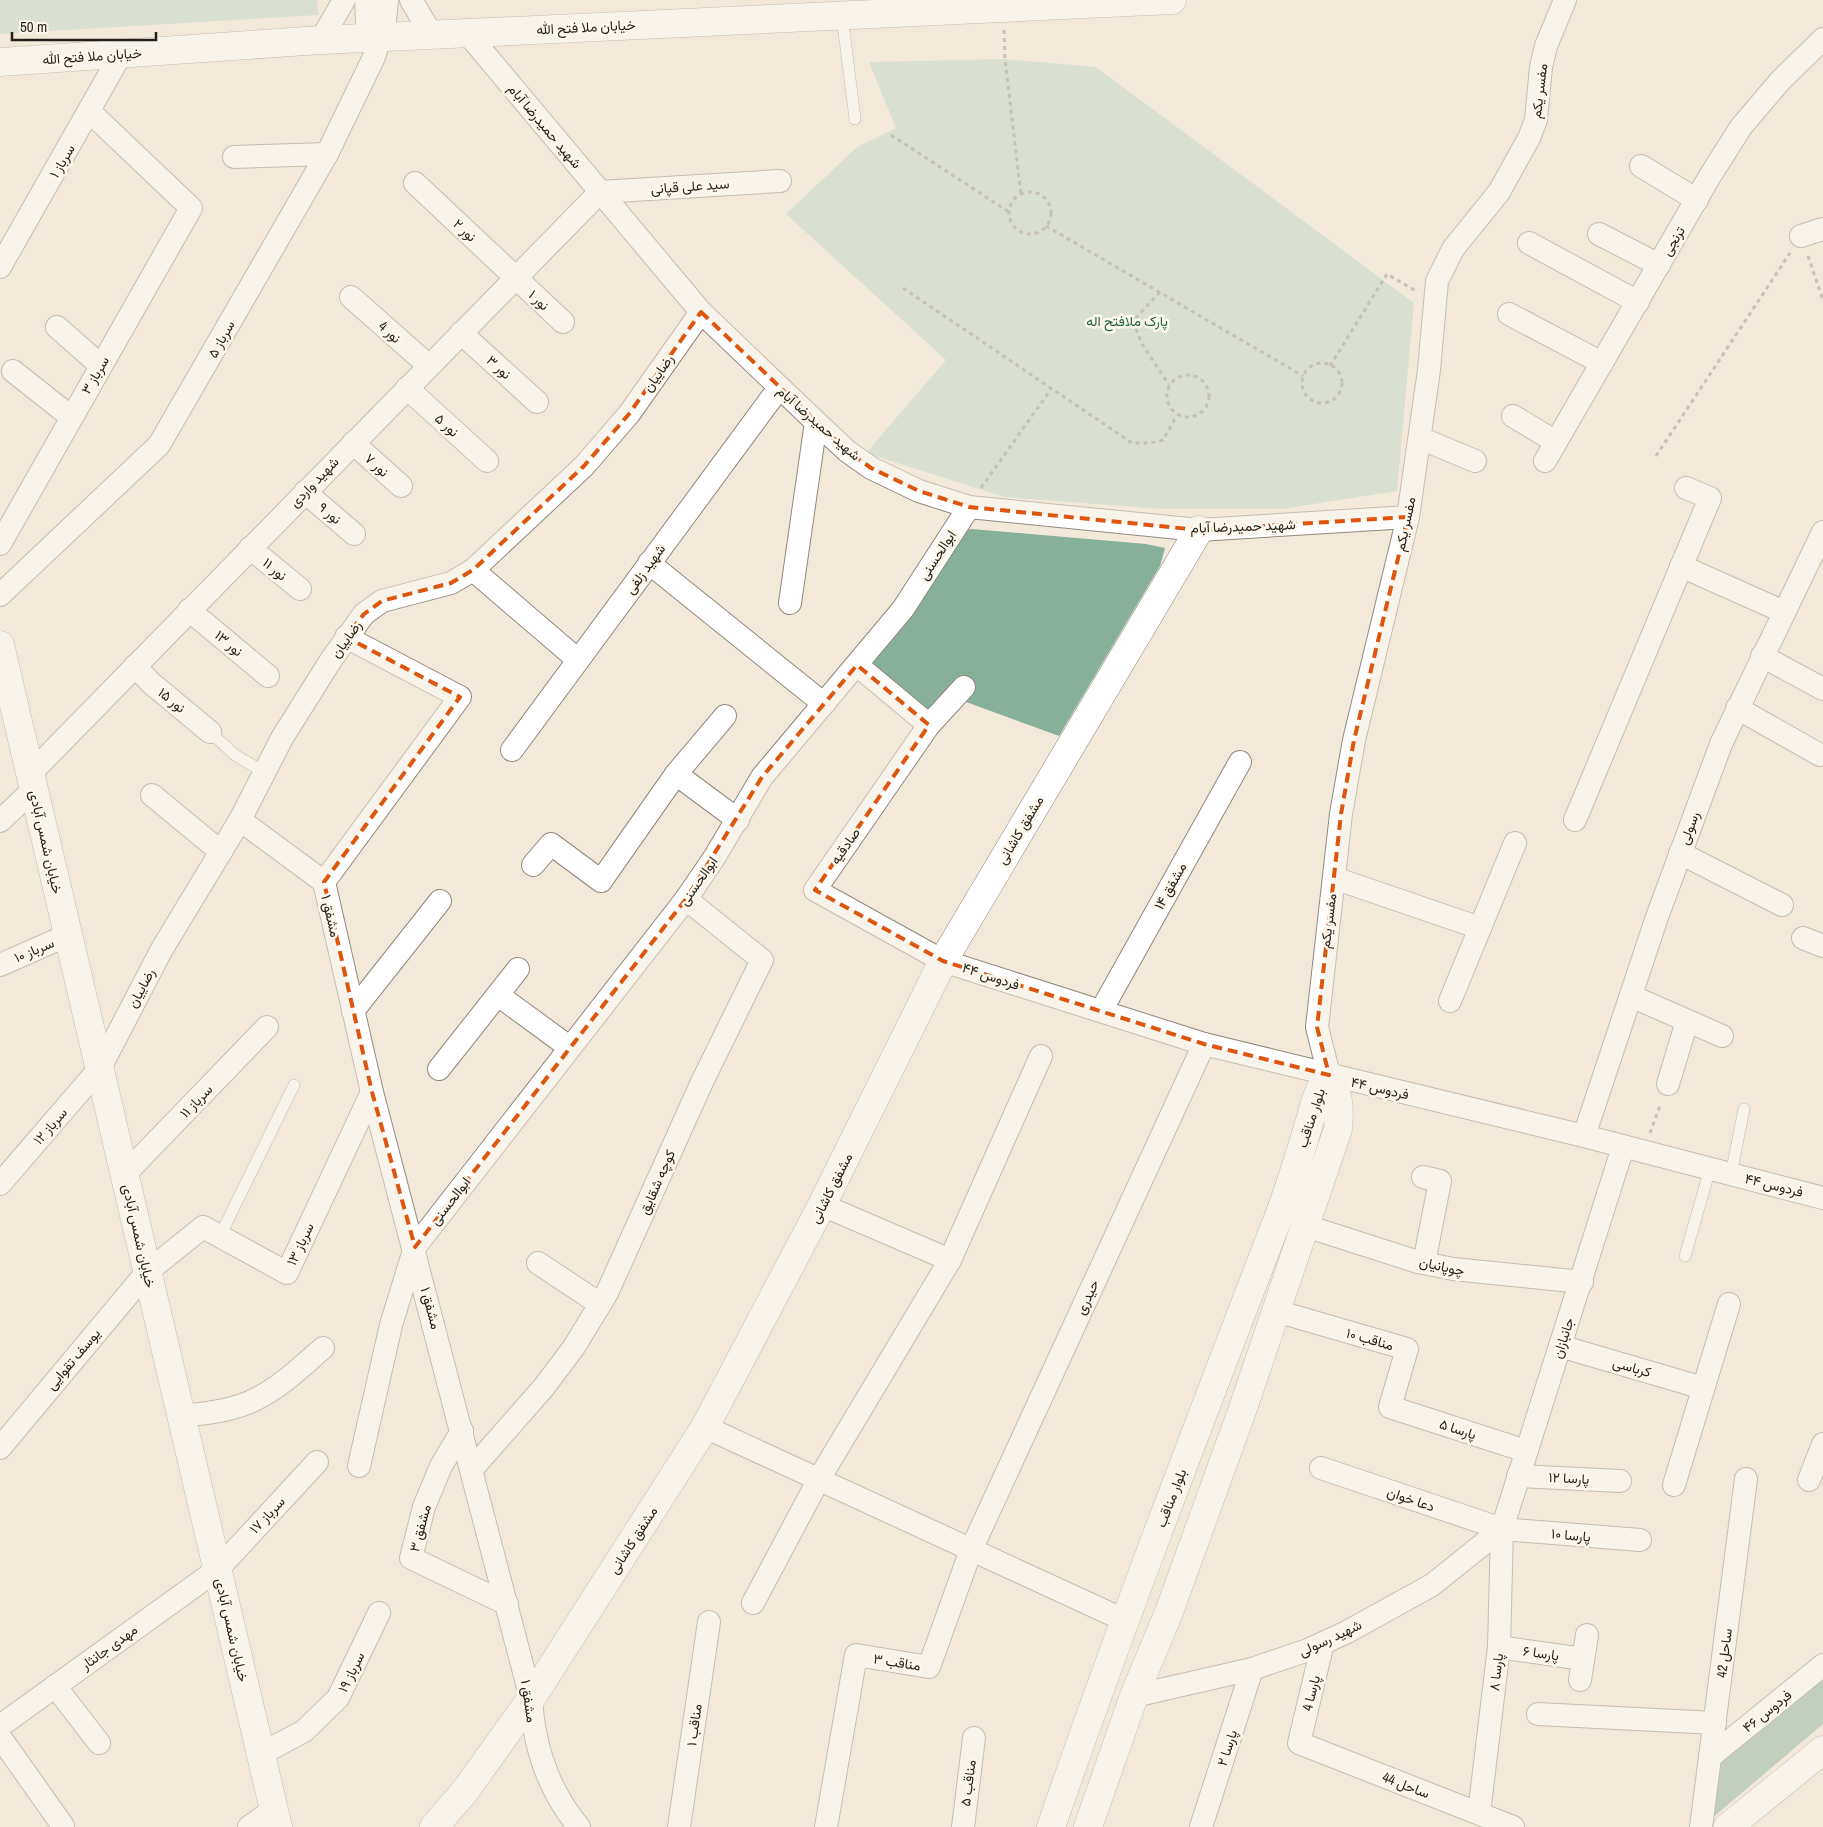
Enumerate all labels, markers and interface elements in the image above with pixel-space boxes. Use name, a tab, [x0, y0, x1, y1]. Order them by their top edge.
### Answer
scale bar	[12, 10, 156, 42]
street label: خیابان ملا فتح الله	[536, 15, 636, 41]
text: 50 m	[20, 16, 47, 37]
street label: خیابان ملا فتح الله	[42, 44, 142, 70]
street label: مفسر یکم	[1527, 62, 1551, 120]
street label: شهید حمیدرضا آبام	[504, 80, 586, 172]
street label: سرباز ۱	[45, 141, 79, 181]
street label: سید علی قپانی	[650, 174, 730, 199]
street label: نور ۲	[450, 215, 480, 245]
street label: ترنجی	[1657, 223, 1689, 259]
street label: نور ۱	[525, 286, 553, 314]
park label: پارک ملافتح اله	[1086, 312, 1168, 332]
street label: سرباز ۵	[203, 317, 239, 361]
street label: نور 4	[375, 317, 405, 347]
street label: رضاییان	[639, 350, 678, 395]
street label: نور ۳	[483, 351, 515, 383]
street label: سرباز ۳	[77, 353, 113, 397]
street label: شهید حمیدرضا آبام	[773, 382, 865, 464]
street label: نور ۵	[431, 409, 463, 441]
street label: نور ۷	[361, 449, 393, 481]
street label: شهید واردی	[285, 453, 343, 511]
street label: مفسر یکم	[1390, 495, 1420, 553]
street label: نور ۹	[315, 498, 345, 528]
street label: شهید حمیدرضا آبام	[1190, 515, 1296, 537]
street label: ابوالحسنی	[914, 527, 960, 583]
street label: شهید زلفی	[621, 540, 669, 598]
street label: نور ۱۱	[259, 554, 291, 584]
street label: رضاییان	[326, 617, 366, 661]
street label: نور ۱۳	[211, 626, 247, 660]
street label: نور ۱۵	[154, 683, 190, 717]
street label: خیابان شمس آبادی	[25, 788, 67, 896]
street label: مشفق کاشانی	[993, 792, 1047, 868]
street label: رسولی	[1675, 809, 1703, 847]
street label: صادقیه	[826, 824, 864, 868]
street label: ابوالحسنی	[675, 853, 721, 909]
street label: مشفق ۱۴	[1150, 859, 1190, 913]
street label: مفسر یکم	[1316, 892, 1340, 950]
street label: مشفق ۱	[317, 893, 345, 939]
street label: سرباز ۱۰	[11, 934, 57, 966]
street label: فردوس ۴۴	[960, 958, 1022, 994]
street label: رضاییان	[123, 965, 159, 1011]
street label: فردوس ۴۴	[1349, 1073, 1411, 1103]
street label: سرباز ۱۱	[176, 1080, 216, 1122]
street label: بلوار مناقب	[1293, 1086, 1329, 1150]
street label: سرباز ۱۲	[29, 1104, 71, 1148]
street label: کوچه شقایق	[635, 1147, 680, 1218]
street label: مشفق کاشانی	[806, 1150, 856, 1226]
street label: فردوس ۴۴	[1743, 1169, 1805, 1201]
street label: ابوالحسنی	[426, 1173, 474, 1229]
street label: خیابان شمس آبادی	[118, 1182, 160, 1290]
street label: سرباز ۱۳	[282, 1220, 318, 1268]
street label: چوپانیان	[1417, 1252, 1466, 1281]
street label: حیدری	[1071, 1277, 1103, 1317]
street label: مشفق ۱	[417, 1285, 445, 1331]
street label: جانبازان	[1548, 1315, 1578, 1361]
street label: یوسف تقوایی	[42, 1324, 104, 1394]
street label: مناقب ۱۰	[1344, 1324, 1396, 1354]
street label: کرباسی	[1611, 1353, 1653, 1381]
street label: پارسا ۵	[1437, 1415, 1479, 1444]
street label: بلوار مناقب	[1152, 1466, 1190, 1530]
street label: پارسا ۱۲	[1548, 1468, 1590, 1489]
street label: دعا خوان	[1385, 1482, 1437, 1516]
street label: سرباز ۱۷	[245, 1493, 289, 1537]
street label: مشفق ۳	[405, 1502, 435, 1554]
street label: مشفق کاشانی	[605, 1503, 661, 1577]
street label: پارسا ۱۰	[1550, 1524, 1591, 1547]
street label: خیابان شمس آبادی	[211, 1576, 253, 1684]
street label: شهید رسولی	[1295, 1616, 1365, 1660]
street label: مهدی جانثار	[76, 1620, 141, 1674]
street label: ساحل 42	[1712, 1627, 1736, 1679]
street label: پارسا ۶	[1522, 1642, 1560, 1665]
street label: سرباز ۱۹	[334, 1649, 368, 1695]
street label: مناقب ۳	[872, 1649, 922, 1675]
street label: پارسا ۸	[1485, 1652, 1508, 1692]
street label: پارسا 4	[1298, 1673, 1325, 1713]
street label: مشفق ۱	[517, 1678, 541, 1724]
street label: فردوس ۴۶	[1739, 1686, 1795, 1736]
street label: مناقب ۱	[682, 1703, 706, 1747]
street label: پارسا ۲	[1213, 1728, 1242, 1769]
street label: مناقب ۵	[956, 1759, 980, 1807]
street label: ساحل 44	[1380, 1768, 1432, 1802]

